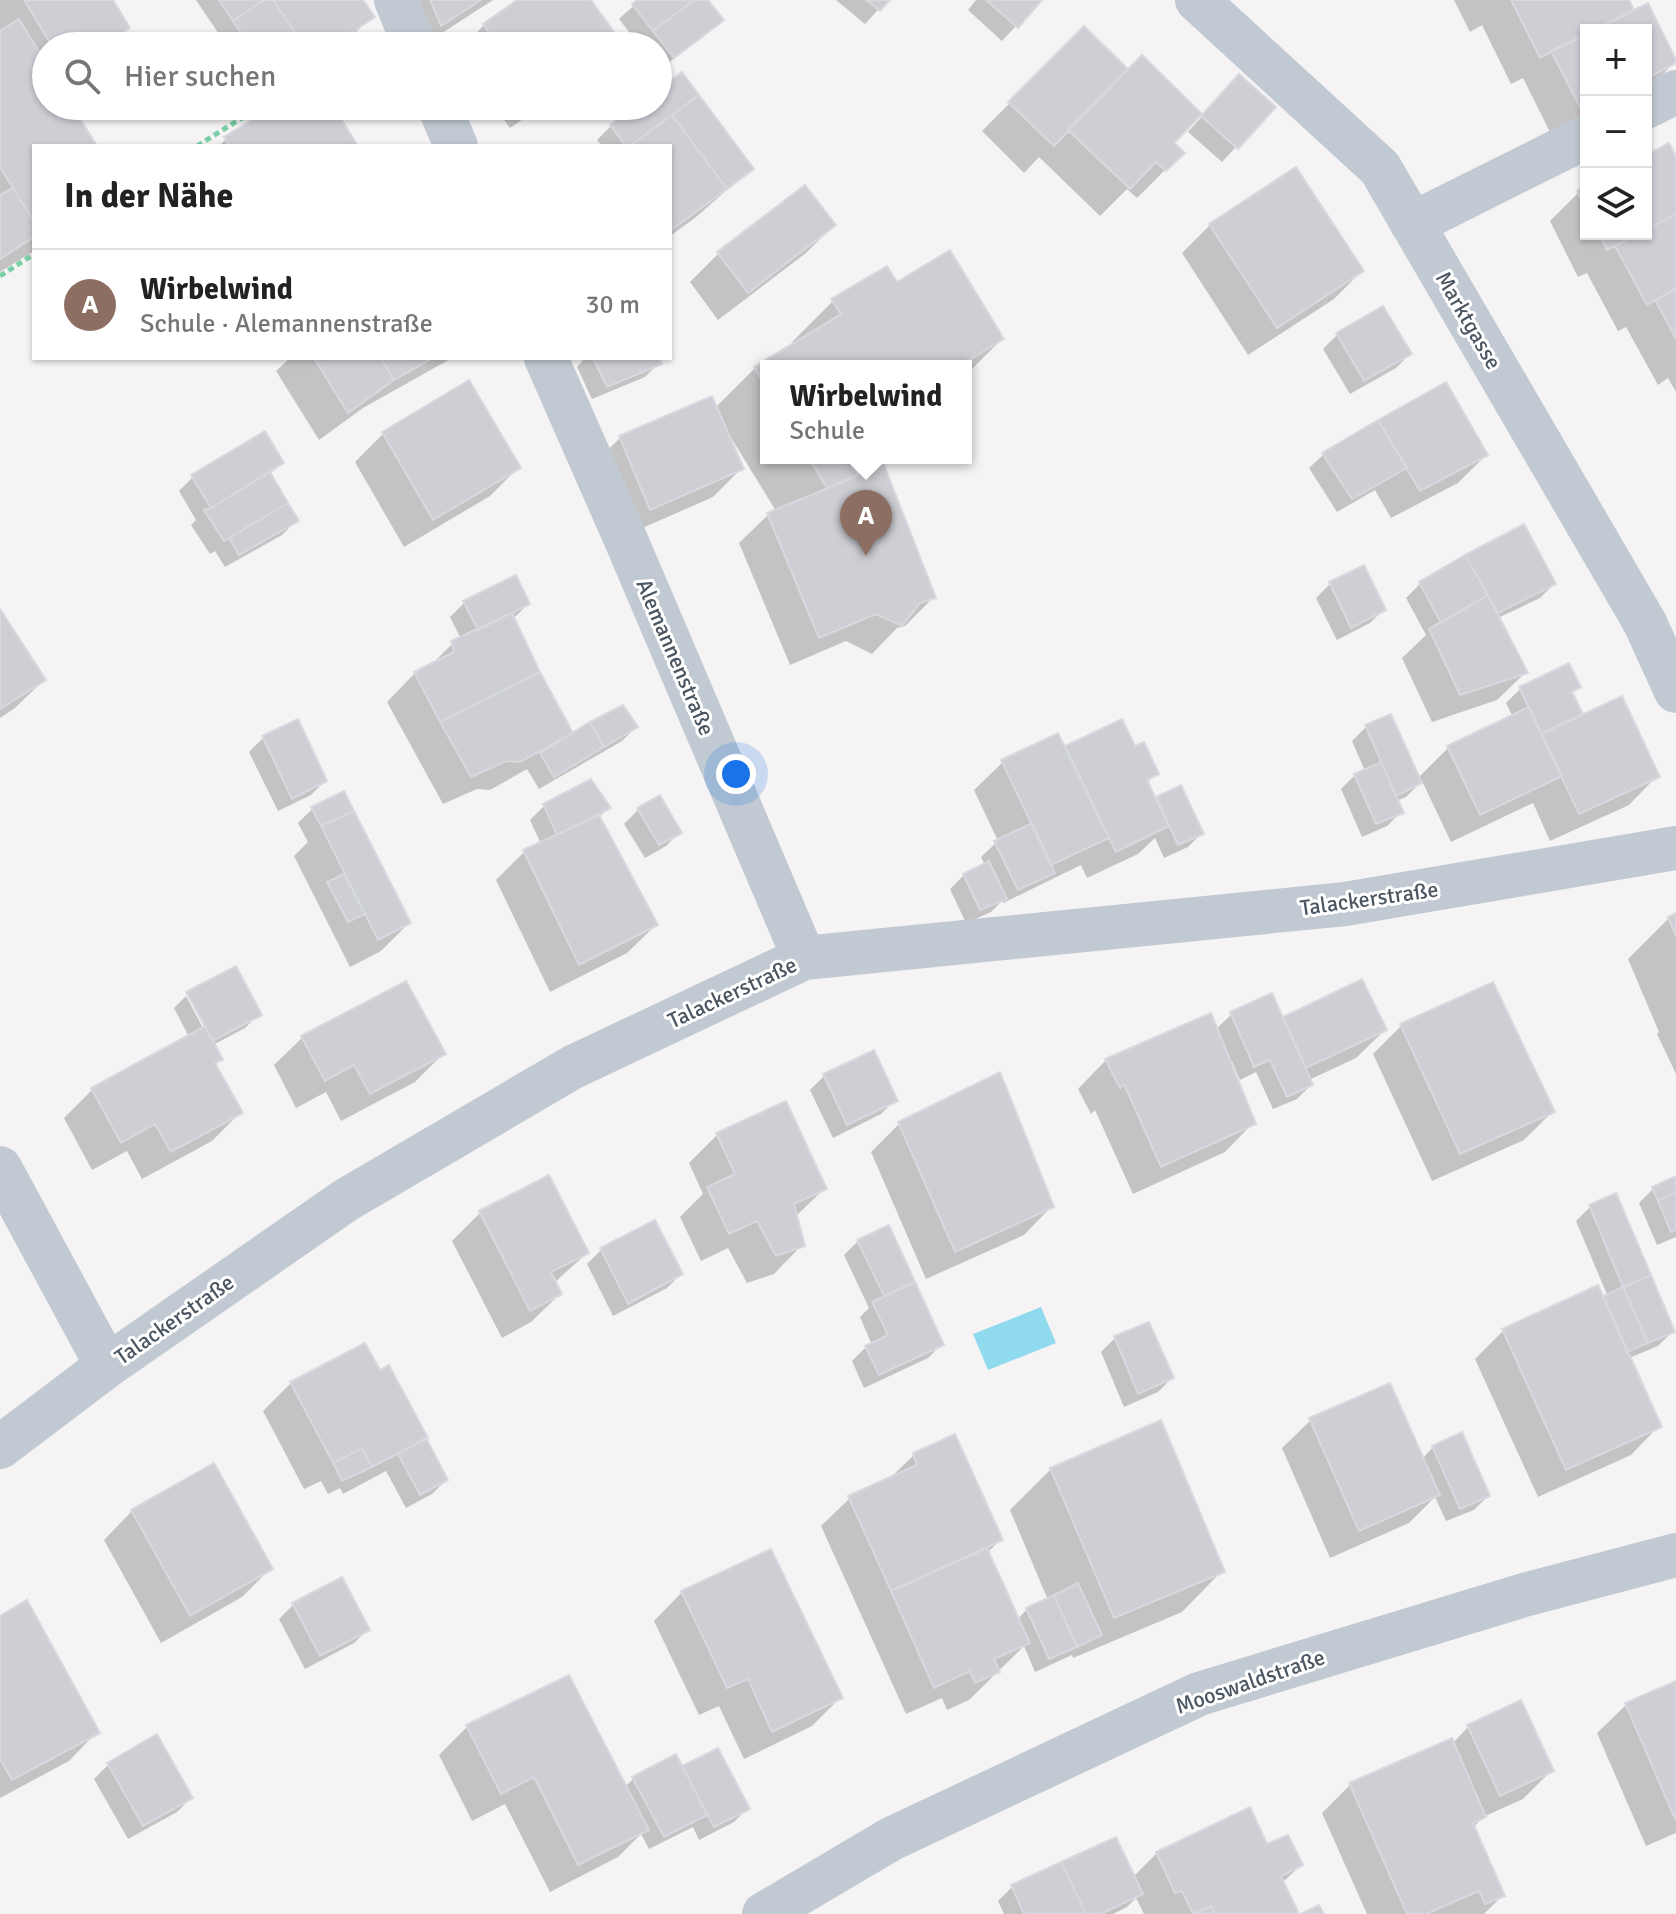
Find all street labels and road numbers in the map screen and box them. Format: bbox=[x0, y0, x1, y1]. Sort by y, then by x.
street label: Marktgasse bbox=[1430, 266, 1507, 374]
street label: Alemannenstraße bbox=[630, 575, 721, 740]
street label: Talackerstraße bbox=[1298, 875, 1440, 922]
street label: Talackerstraße bbox=[663, 951, 801, 1034]
street label: Talackerstraße bbox=[110, 1268, 239, 1370]
street label: Mooswaldstraße bbox=[1172, 1643, 1328, 1720]

